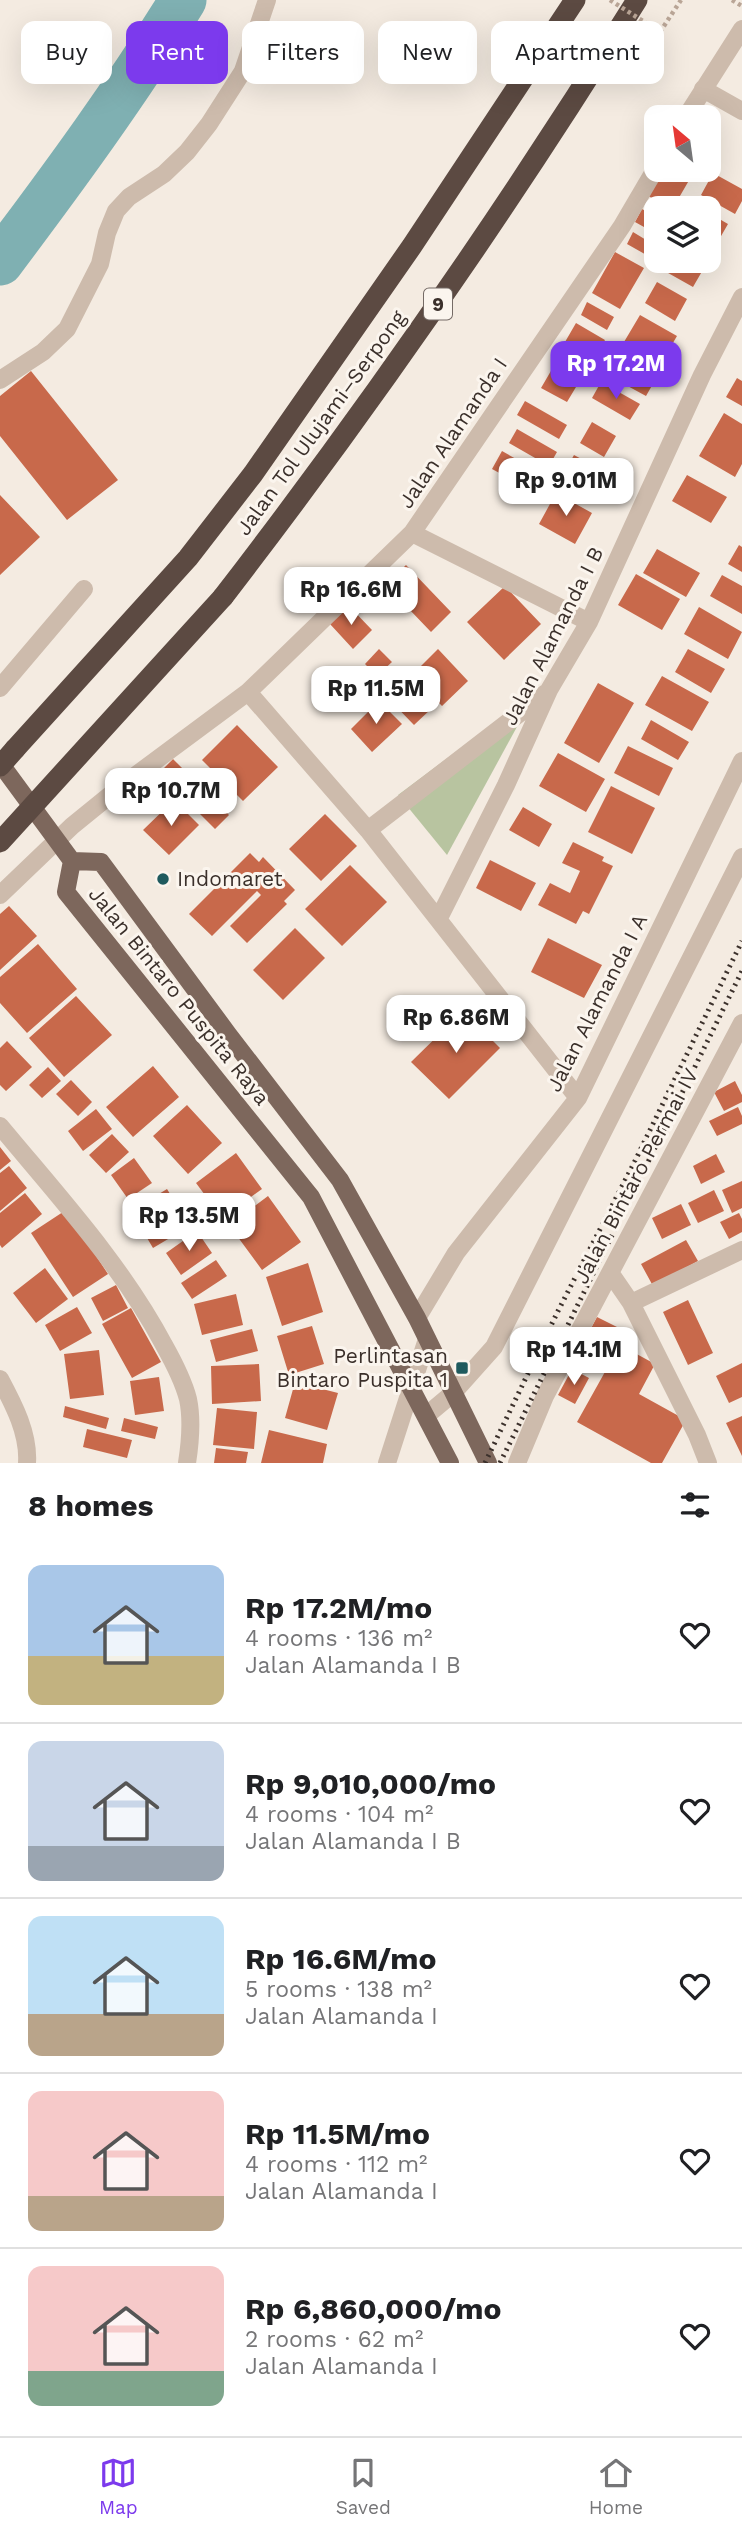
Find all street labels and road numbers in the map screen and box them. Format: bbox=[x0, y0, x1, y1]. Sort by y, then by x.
road number: 9 bbox=[424, 288, 452, 320]
street label: Jalan Tol Ulujami–Serpong bbox=[231, 305, 411, 540]
street label: Jalan Alamanda I bbox=[393, 353, 512, 513]
street label: Jalan Alamanda I B bbox=[497, 542, 608, 729]
street label: Jalan Bintaro Puspita Raya bbox=[84, 882, 275, 1110]
street label: Jalan Alamanda I A bbox=[541, 910, 652, 1096]
street label: Jalan Bintaro Permai IV bbox=[568, 1063, 703, 1288]

